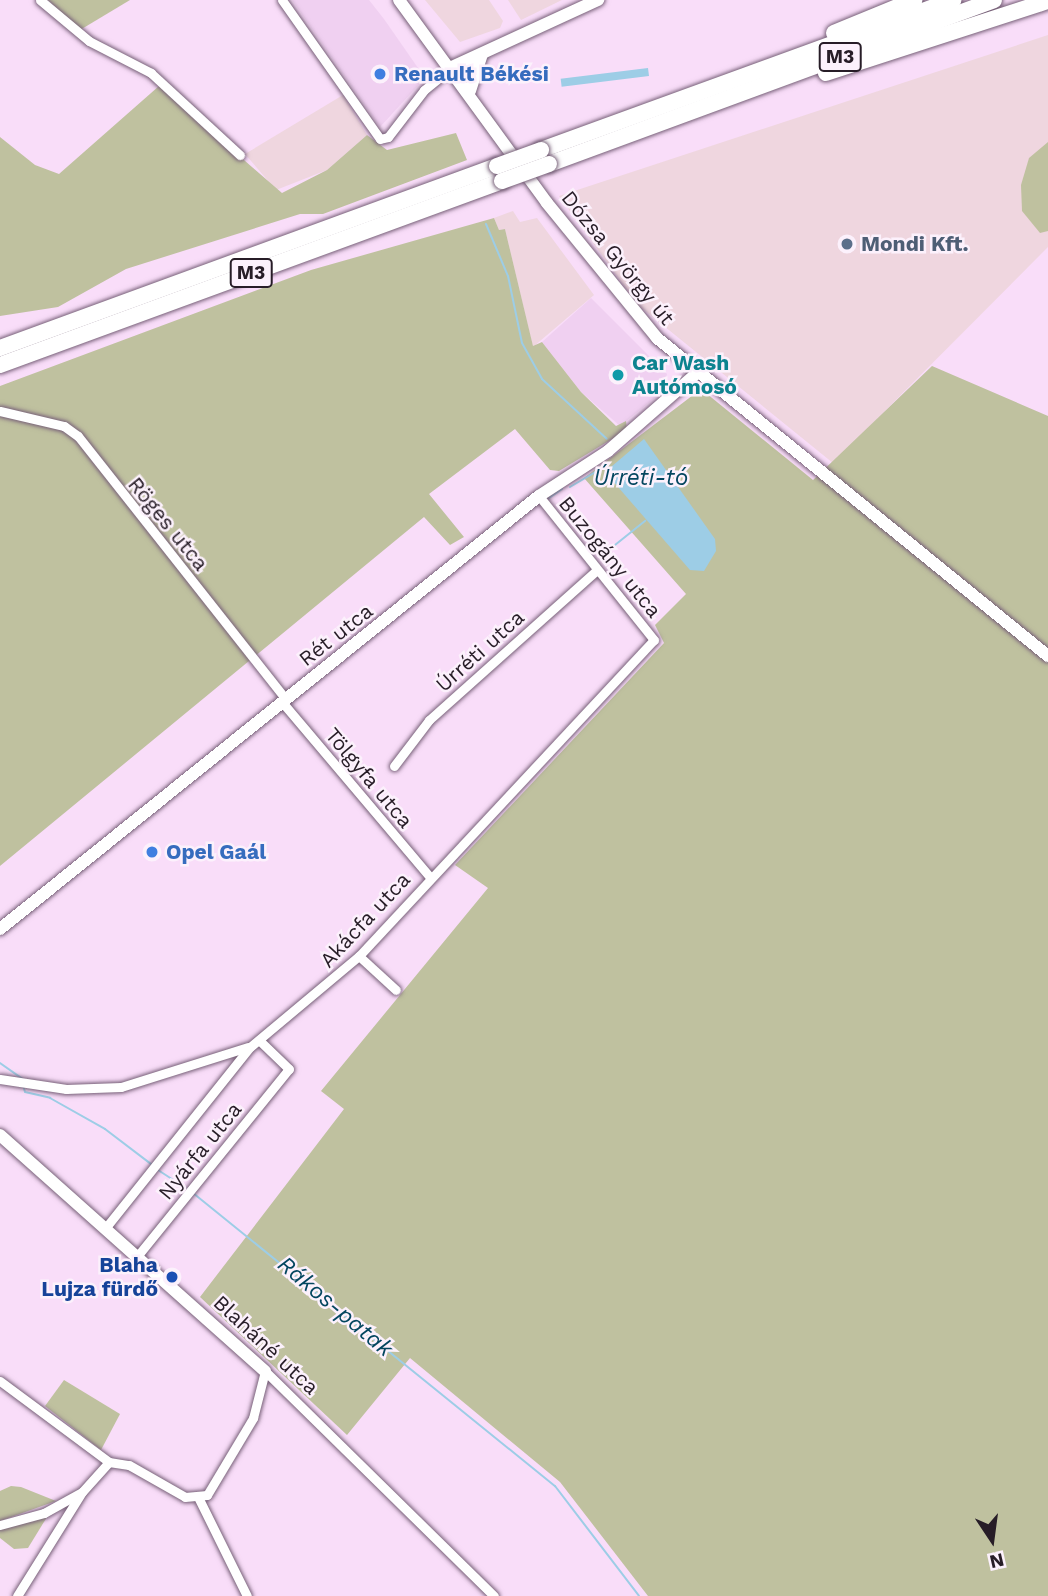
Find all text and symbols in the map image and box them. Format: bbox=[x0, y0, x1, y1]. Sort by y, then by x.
road number: M3 bbox=[817, 41, 863, 72]
place label: Renault Békési bbox=[394, 61, 549, 87]
marker: Renault Békési bbox=[372, 66, 388, 82]
street label: Dózsa György út bbox=[556, 185, 680, 331]
place label: Mondi Kft. bbox=[861, 231, 969, 257]
marker: Mondi Kft. bbox=[839, 236, 855, 252]
road number: M3 bbox=[228, 258, 274, 288]
place label: Car Wash Autómosó bbox=[632, 350, 737, 400]
marker: Car Wash Autómosó bbox=[610, 367, 626, 383]
water label: Úrréti-tó bbox=[593, 464, 689, 492]
street label: Röges utca bbox=[123, 472, 213, 576]
street label: Buzogány utca bbox=[553, 491, 667, 623]
street label: Rét utca bbox=[294, 598, 378, 672]
street label: Úrréti utca bbox=[431, 605, 529, 697]
street label: Tölgyfa utca bbox=[320, 723, 418, 833]
place label: Opel Gaál bbox=[166, 839, 266, 865]
marker: Opel Gaál bbox=[144, 844, 160, 860]
street label: Akácfa utca bbox=[314, 867, 416, 973]
street label: Nyárfa utca bbox=[153, 1097, 247, 1205]
water label: Rákos-patak bbox=[272, 1251, 398, 1363]
place label: Blaha Lujza fürdő bbox=[41, 1252, 158, 1302]
marker: Blaha Lujza fürdő bbox=[164, 1269, 180, 1285]
street label: Blaháné utca bbox=[208, 1290, 324, 1400]
north arrow bbox=[957, 1505, 1027, 1575]
text: N bbox=[987, 1548, 1006, 1574]

